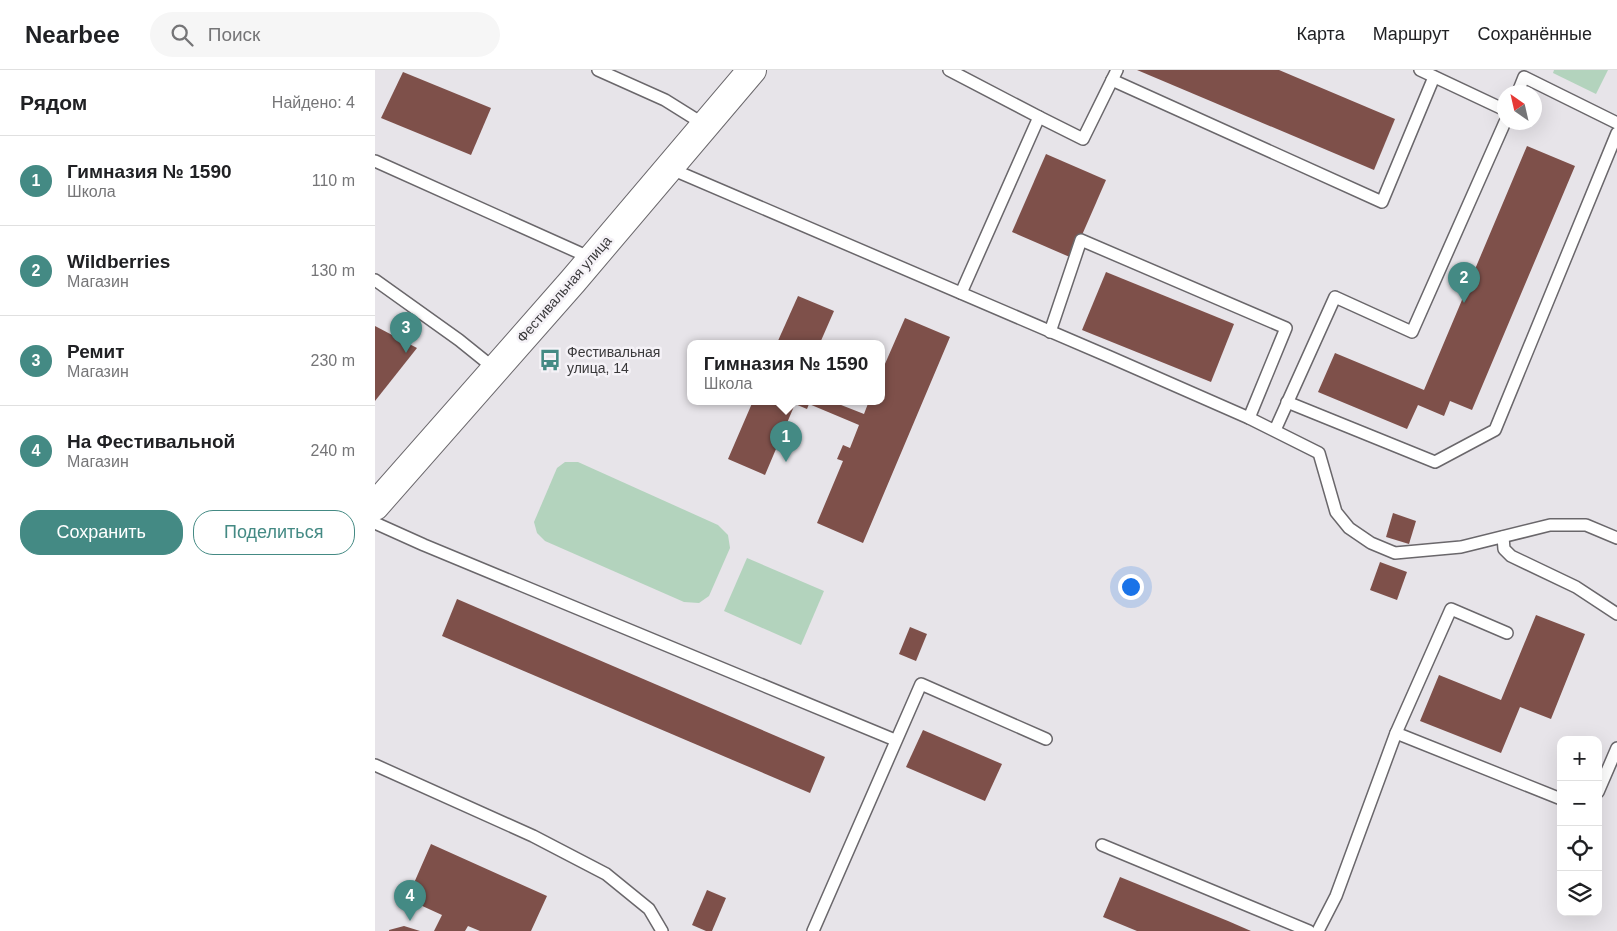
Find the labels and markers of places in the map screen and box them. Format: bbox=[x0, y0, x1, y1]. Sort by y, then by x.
pin: 2 bbox=[1448, 262, 1480, 303]
pin: 3 bbox=[390, 312, 422, 353]
place label: Фестивальная улица, 14 bbox=[567, 344, 660, 376]
bus stop icon: Фестивальная улица, 14 bbox=[537, 347, 563, 373]
pin: 1 bbox=[770, 421, 802, 462]
pin: 4 bbox=[394, 880, 426, 921]

